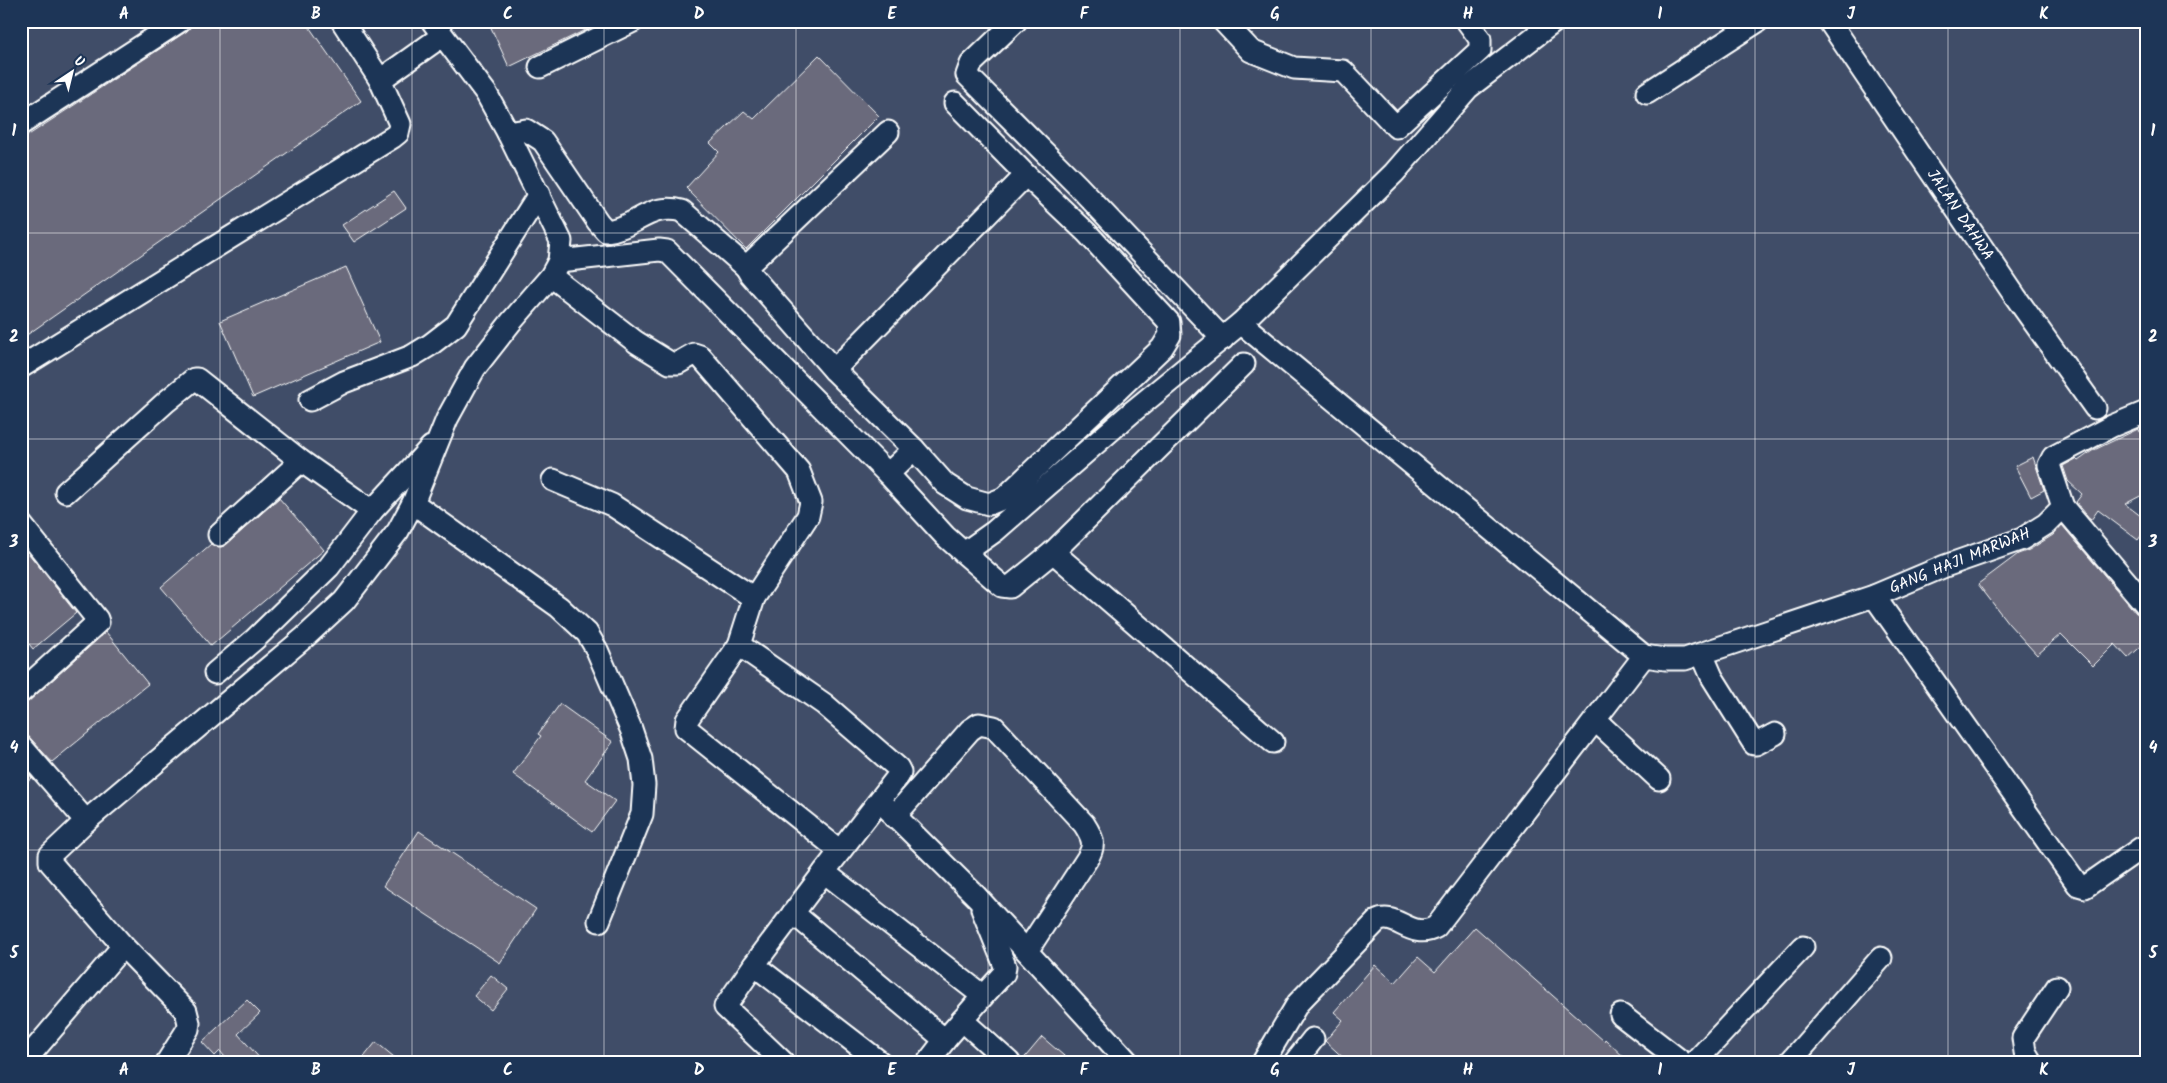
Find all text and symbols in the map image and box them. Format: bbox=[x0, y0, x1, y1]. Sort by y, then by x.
text: A bbox=[119, 2, 129, 27]
text: B bbox=[311, 2, 321, 27]
text: C bbox=[503, 2, 513, 27]
text: D bbox=[694, 2, 705, 27]
text: E bbox=[888, 2, 898, 27]
text: F bbox=[1080, 2, 1090, 27]
text: G bbox=[1270, 2, 1280, 27]
text: H bbox=[1463, 2, 1473, 27]
text: I bbox=[1658, 2, 1663, 27]
text: J bbox=[1847, 2, 1856, 27]
text: K bbox=[2039, 2, 2049, 27]
north arrow bbox=[48, 48, 98, 98]
text: U bbox=[69, 51, 89, 74]
text: 1 bbox=[12, 119, 17, 144]
text: 1 bbox=[2151, 119, 2156, 144]
street label: JALAN DAHWA bbox=[1920, 164, 2000, 266]
text: 2 bbox=[9, 325, 19, 350]
text: 2 bbox=[2148, 325, 2158, 350]
street label: GANG HAJI MARWAH bbox=[1886, 521, 2034, 601]
text: 3 bbox=[9, 530, 19, 555]
text: 3 bbox=[2148, 530, 2158, 555]
text: 4 bbox=[10, 736, 19, 761]
text: 4 bbox=[2149, 736, 2158, 761]
text: 5 bbox=[9, 941, 20, 966]
text: 5 bbox=[2148, 941, 2159, 966]
text: A bbox=[119, 1058, 129, 1083]
text: B bbox=[311, 1058, 321, 1083]
text: C bbox=[503, 1058, 513, 1083]
text: D bbox=[694, 1058, 705, 1083]
text: E bbox=[888, 1058, 898, 1083]
text: F bbox=[1080, 1058, 1090, 1083]
text: G bbox=[1270, 1058, 1280, 1083]
text: H bbox=[1463, 1058, 1473, 1083]
text: I bbox=[1658, 1058, 1663, 1083]
text: J bbox=[1847, 1058, 1856, 1083]
text: K bbox=[2039, 1058, 2049, 1083]

